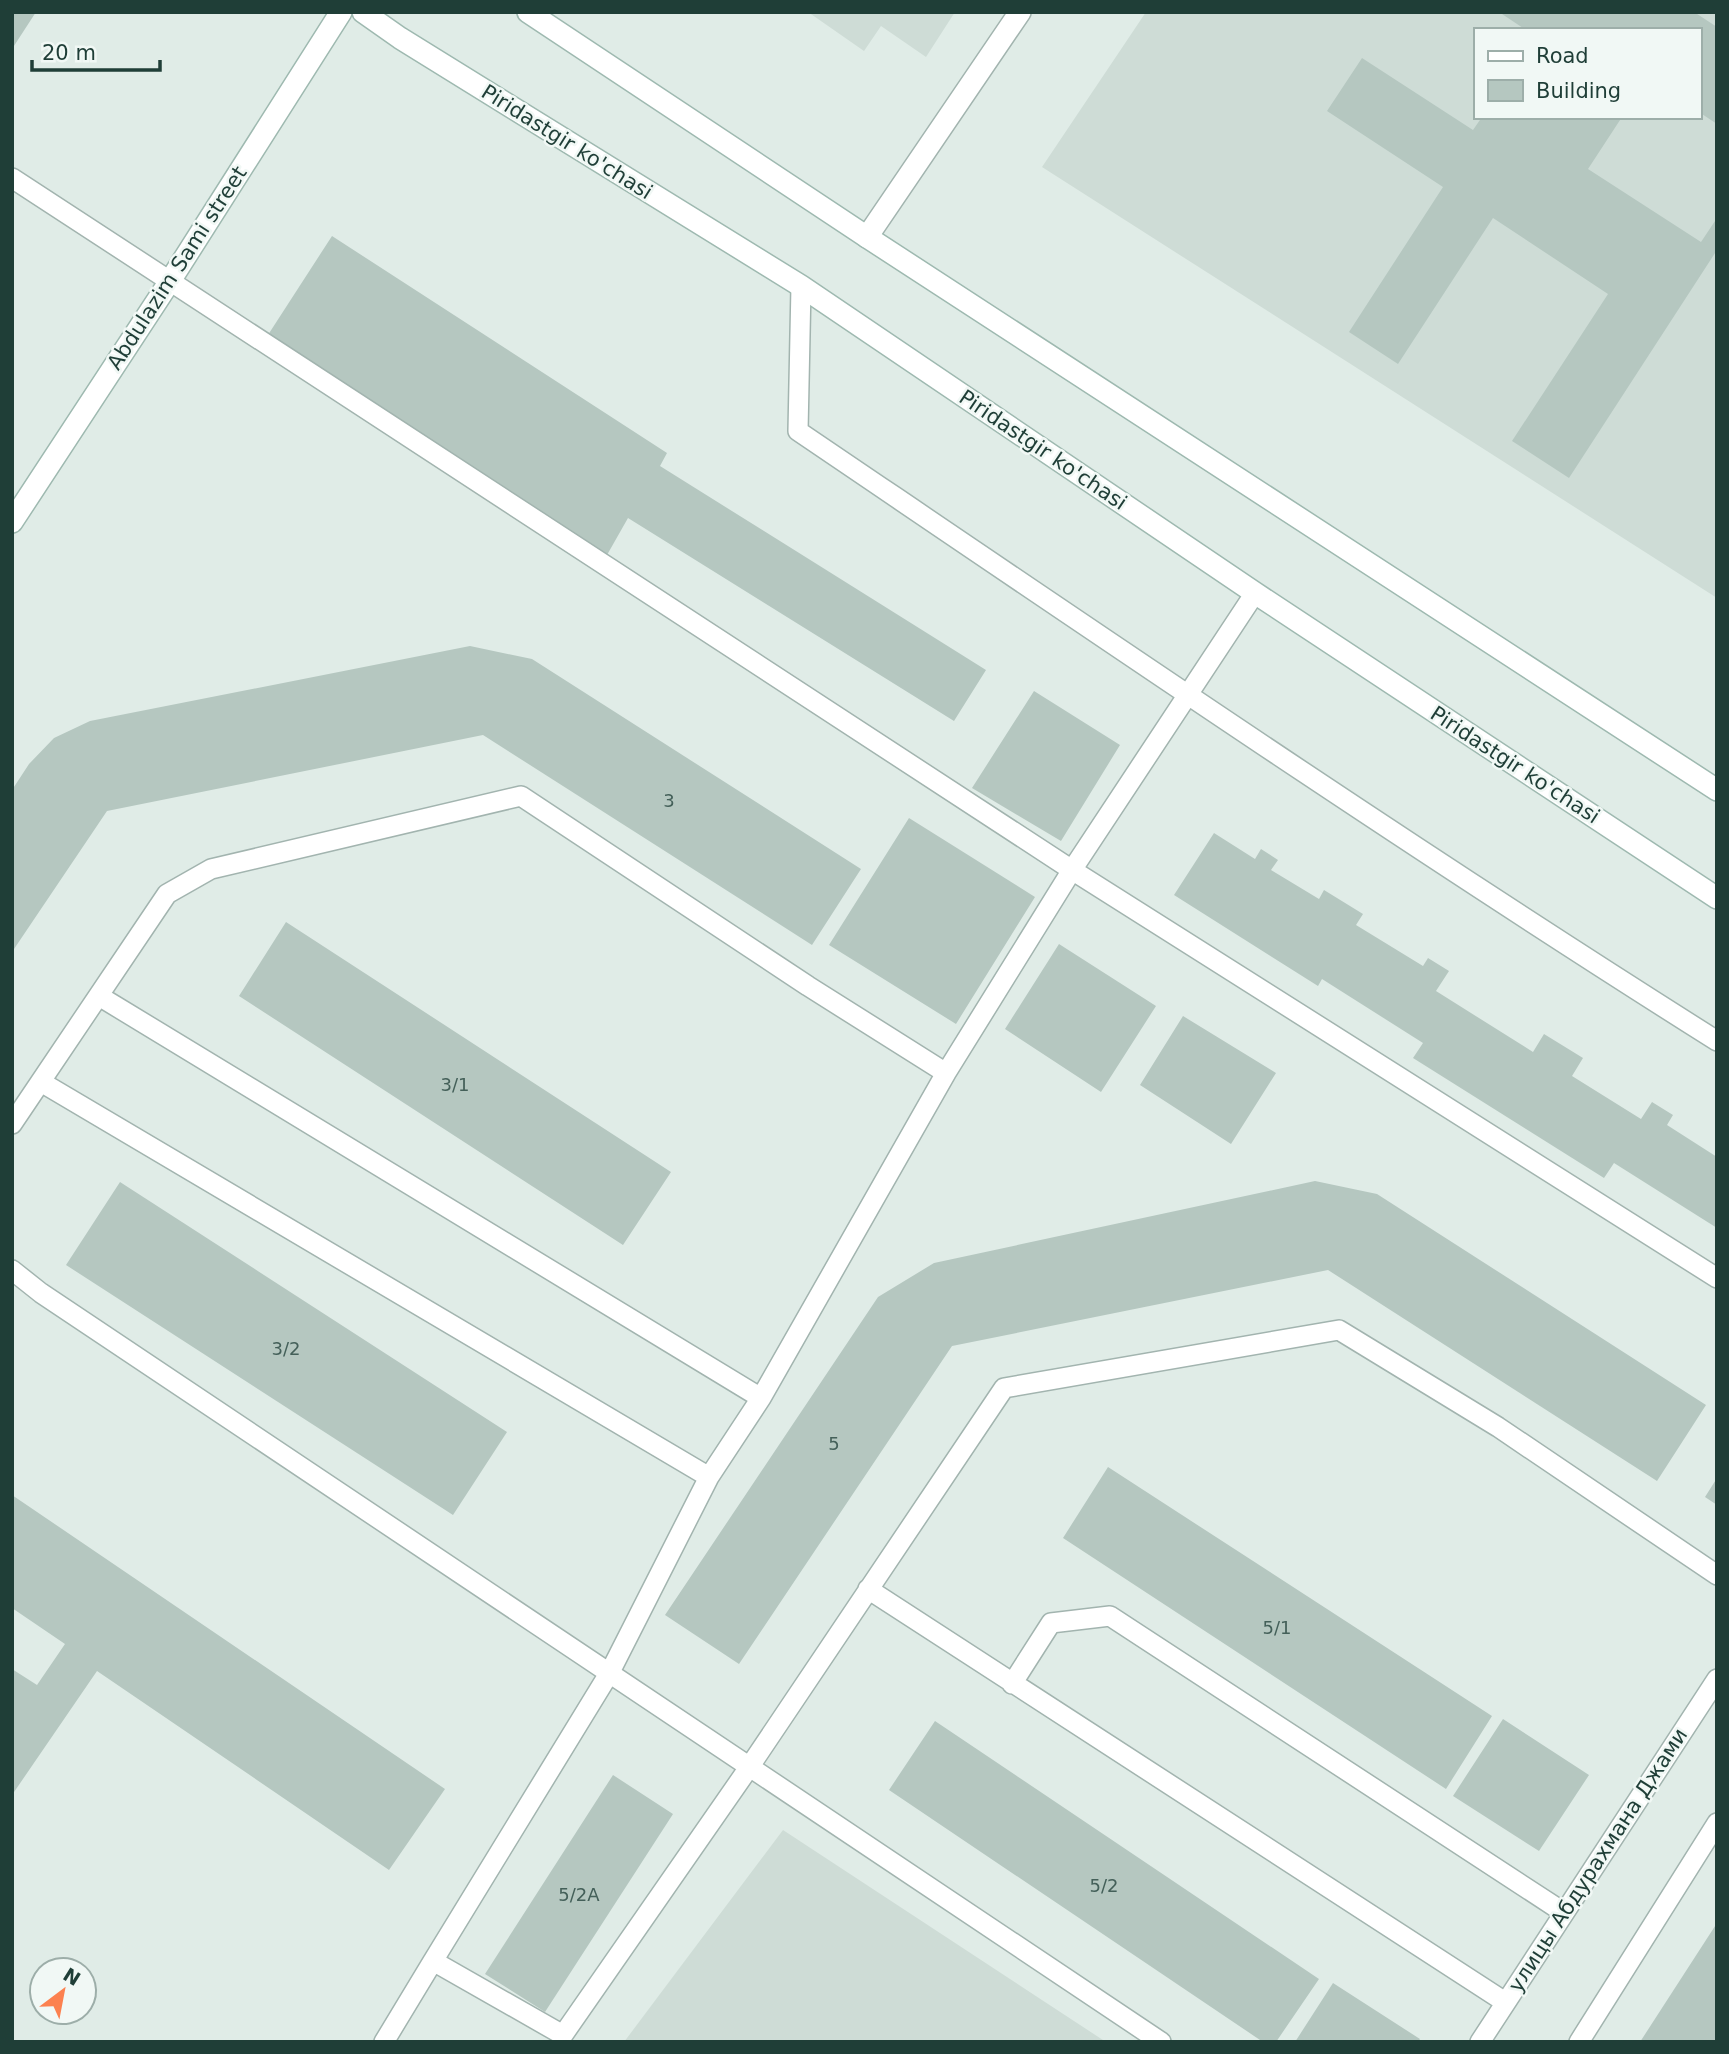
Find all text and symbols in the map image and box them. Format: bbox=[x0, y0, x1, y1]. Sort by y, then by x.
scale bar bbox=[32, 28, 159, 72]
legend bbox=[1474, 28, 1701, 119]
text: 20 m bbox=[42, 41, 96, 65]
text: Road bbox=[1536, 44, 1589, 68]
text: Building bbox=[1536, 79, 1621, 103]
street label: Piridastgir ko'chasi bbox=[477, 80, 657, 204]
street label: Abdulazim Sami street bbox=[102, 162, 252, 374]
street label: Piridastgir ko'chasi bbox=[955, 385, 1131, 515]
street label: Piridastgir ko'chasi bbox=[1426, 701, 1604, 829]
house number: 3 bbox=[663, 790, 675, 811]
house number: 3/1 bbox=[441, 1074, 469, 1095]
house number: 3/2 bbox=[272, 1338, 300, 1359]
house number: 5 bbox=[828, 1433, 840, 1454]
house number: 5/1 bbox=[1263, 1617, 1291, 1638]
street label: улицы Абдурахмана Джами bbox=[1504, 1724, 1692, 1996]
house number: 5/2 bbox=[1090, 1875, 1118, 1896]
house number: 5/2A bbox=[558, 1884, 600, 1905]
north arrow bbox=[28, 1956, 98, 2026]
text: N bbox=[59, 1963, 85, 1990]

